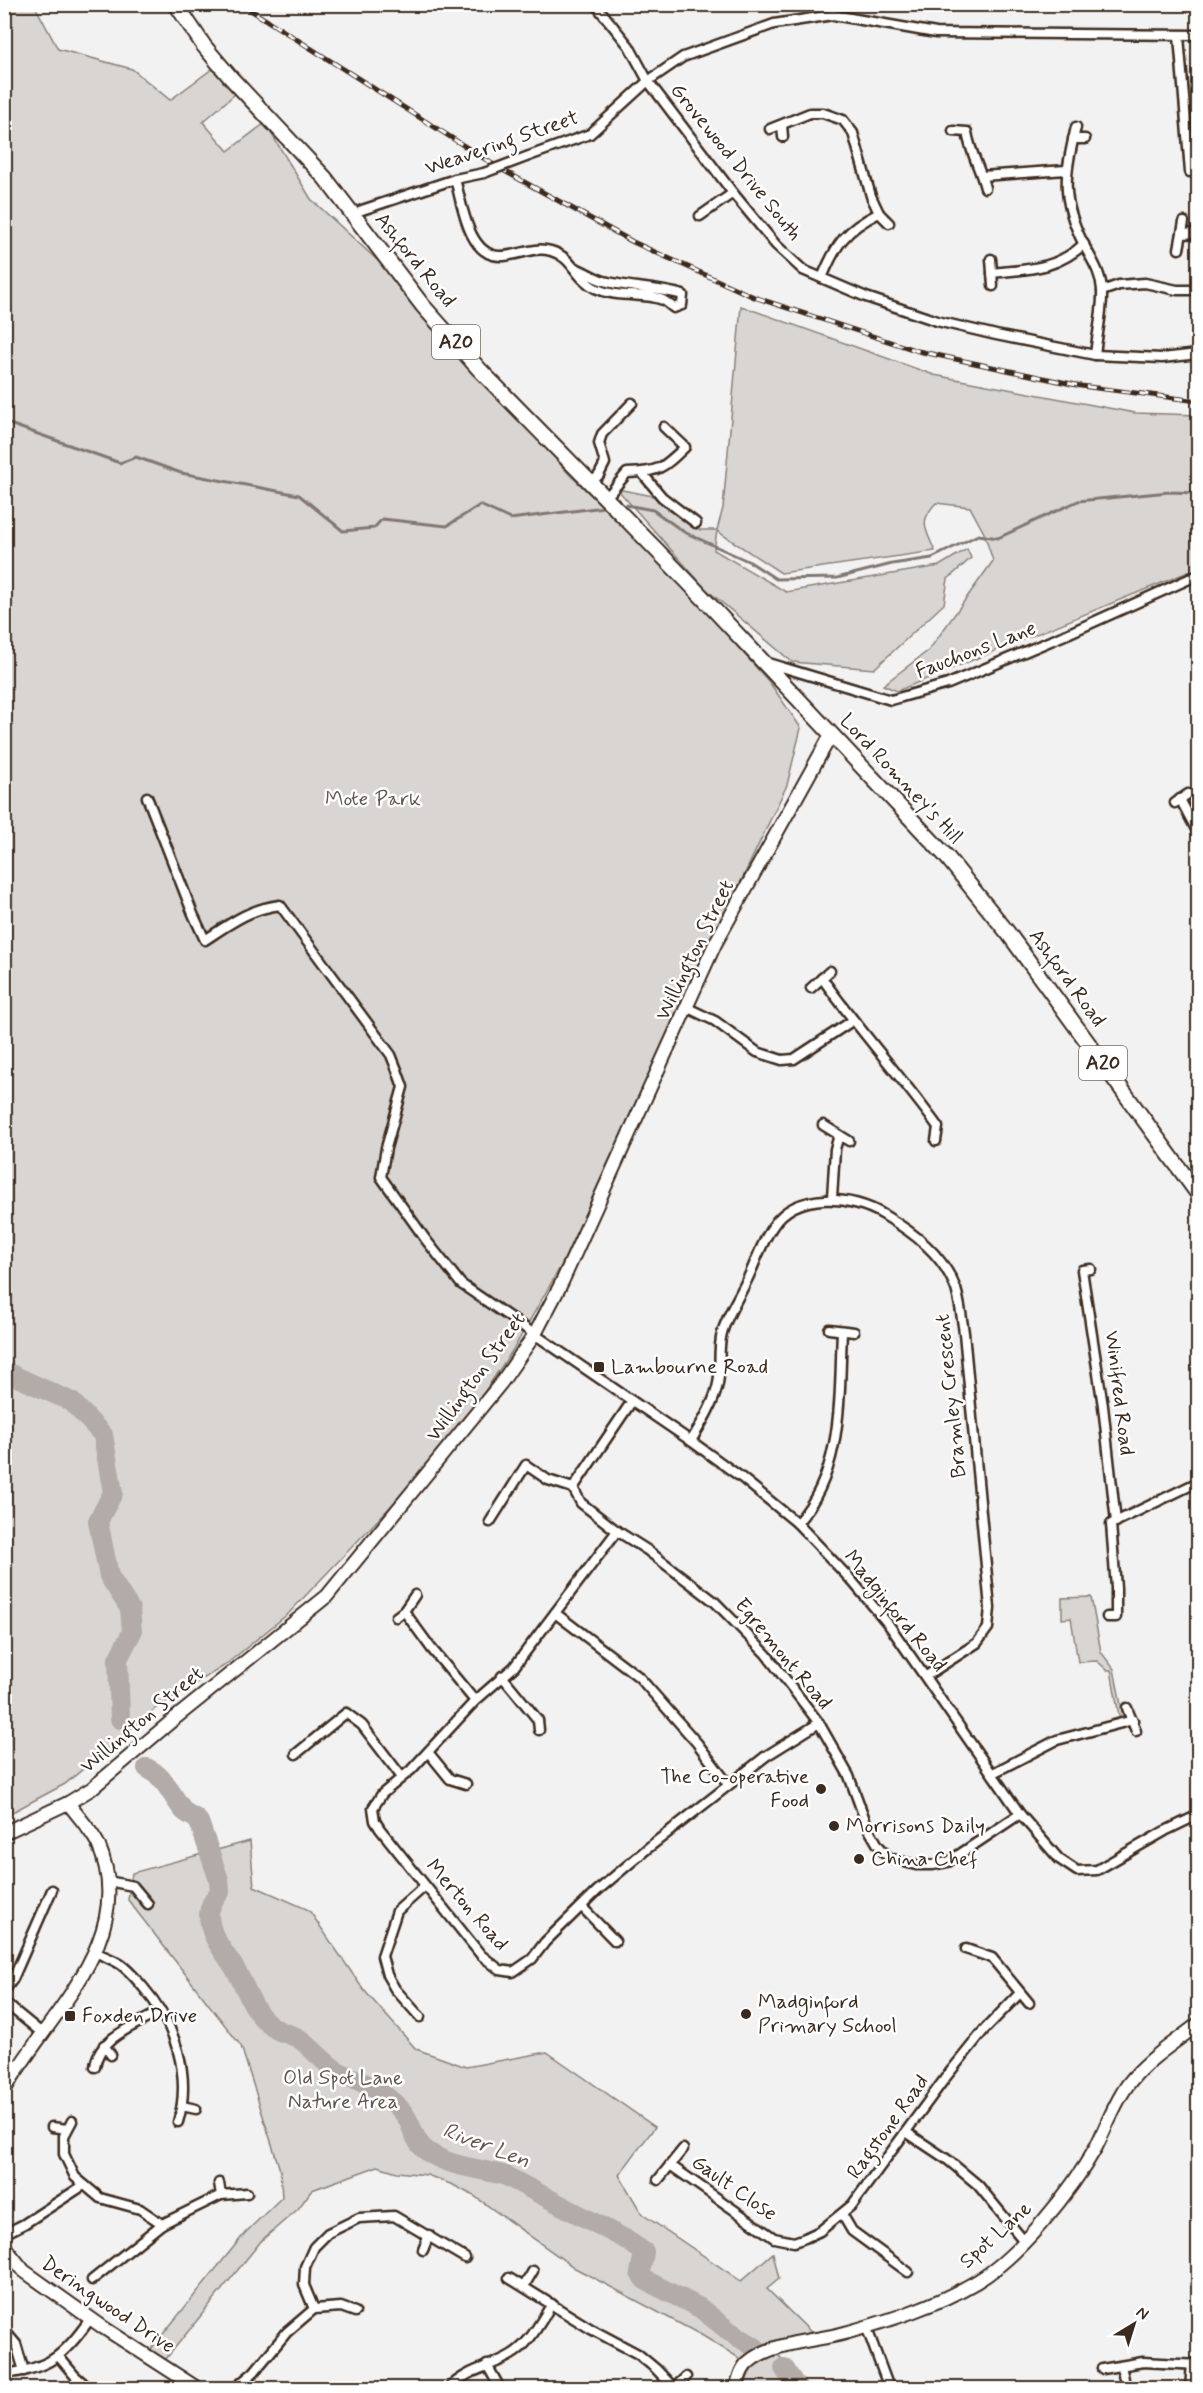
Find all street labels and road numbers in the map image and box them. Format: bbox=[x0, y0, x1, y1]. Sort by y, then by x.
street label: Grovewood Drive South bbox=[664, 77, 808, 247]
street label: Weavering Street bbox=[421, 104, 583, 184]
street label: Ashford Road bbox=[366, 207, 462, 315]
road number: A20 bbox=[432, 325, 480, 359]
street label: Fauchons Lane bbox=[912, 614, 1040, 686]
street label: Lord Romney's Hill bbox=[833, 708, 969, 850]
street label: Willington Street bbox=[649, 875, 743, 1026]
street label: Ashford Road bbox=[1020, 923, 1112, 1034]
road number: A20 bbox=[1079, 1046, 1127, 1080]
street label: Willington Street bbox=[420, 1307, 534, 1448]
street label: Bramley Crescent bbox=[928, 1312, 974, 1479]
street label: Winifred Road bbox=[1097, 1329, 1141, 1457]
street label: Madginford Road bbox=[835, 1544, 953, 1679]
street label: Egremont Road bbox=[728, 1592, 838, 1716]
street label: Willington Street bbox=[74, 1660, 211, 1781]
street label: Merton Road bbox=[419, 1853, 515, 1957]
street label: Ragstone Road bbox=[840, 2069, 937, 2186]
street label: Gault Close bbox=[686, 2148, 782, 2228]
street label: Spot Lane bbox=[954, 2195, 1038, 2275]
street label: Deringwood Drive bbox=[36, 2250, 180, 2360]

